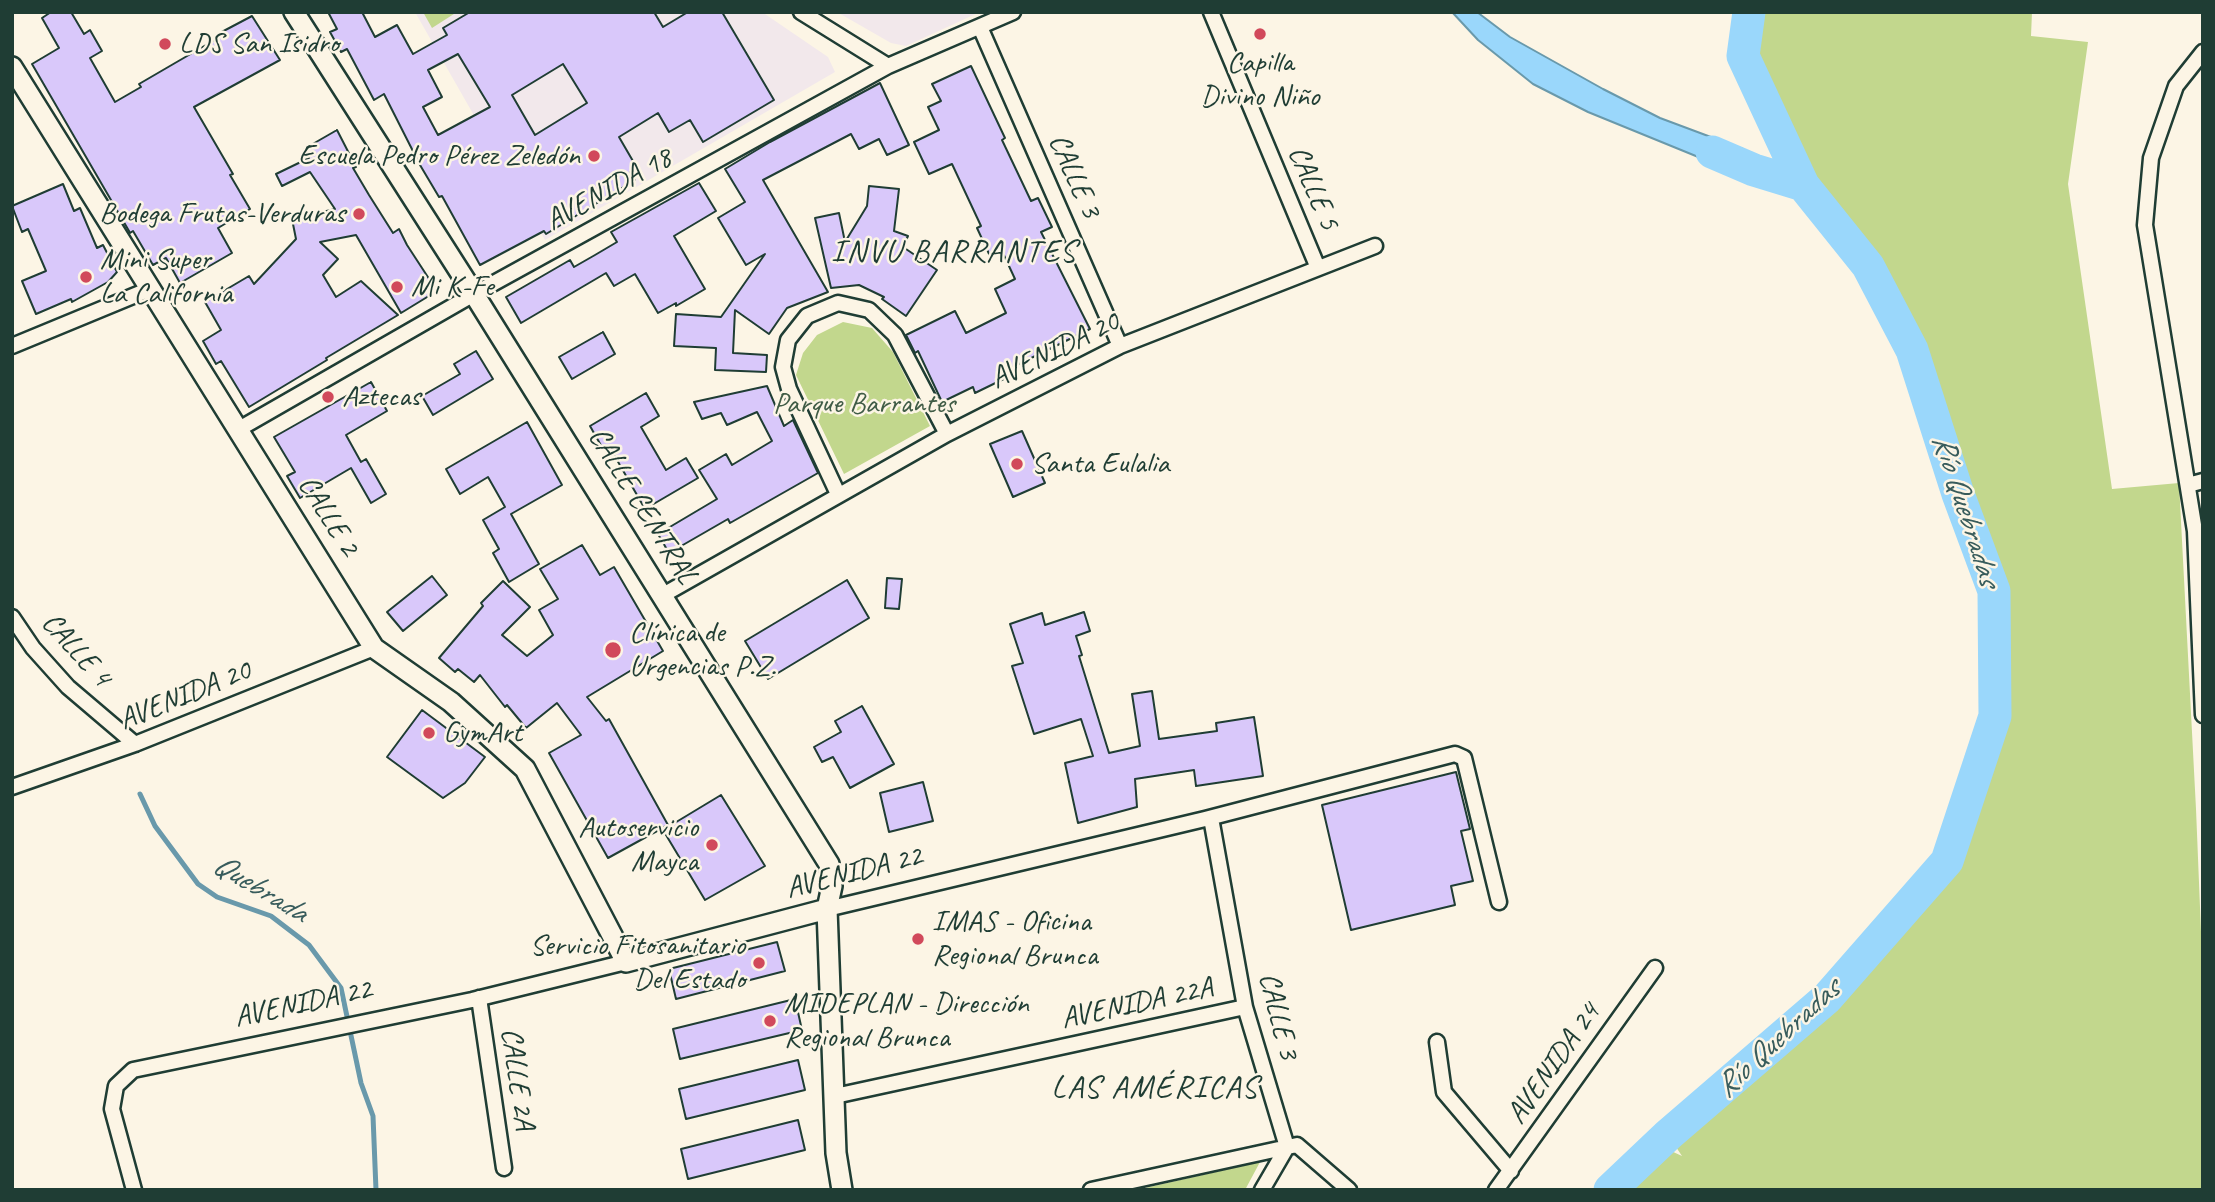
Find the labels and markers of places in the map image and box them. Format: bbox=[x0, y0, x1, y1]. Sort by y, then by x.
place label: LDS San Isidro bbox=[179, 26, 339, 62]
marker: Capilla Divino Niño bbox=[1252, 26, 1268, 42]
marker: LDS San Isidro bbox=[157, 36, 173, 52]
place label: Capilla Divino Niño bbox=[1201, 45, 1319, 116]
place label: Escuela Pedro Pérez Zeledón bbox=[298, 138, 580, 174]
marker: Escuela Pedro Pérez Zeledón bbox=[586, 148, 602, 164]
place label: Bodega Frutas-Verduras bbox=[99, 196, 345, 232]
marker: Bodega Frutas-Verduras bbox=[351, 206, 367, 222]
place label: Mini Super La California bbox=[100, 242, 232, 312]
marker: Mini Super La California bbox=[78, 269, 94, 285]
place label: Mi K-Fe bbox=[411, 269, 493, 305]
marker: Mi K-Fe bbox=[389, 279, 405, 295]
place label: Aztecas bbox=[342, 379, 420, 415]
marker: Aztecas bbox=[320, 389, 336, 405]
place label: Santa Eulalia bbox=[1031, 446, 1169, 482]
marker: Santa Eulalia bbox=[1009, 456, 1025, 472]
place label: Clínica de Urgencias P.Z. bbox=[629, 615, 776, 686]
marker: Clínica de Urgencias P.Z. bbox=[603, 640, 623, 660]
place label: GymArt bbox=[443, 715, 522, 751]
marker: GymArt bbox=[421, 725, 437, 741]
place label: Autoservicio Mayca bbox=[578, 810, 698, 880]
marker: Autoservicio Mayca bbox=[704, 837, 720, 853]
place label: IMAS - Oficina Regional Brunca bbox=[932, 904, 1098, 974]
place label: Servicio Fitosanitario Del Estado bbox=[530, 928, 745, 998]
marker: IMAS - Oficina Regional Brunca bbox=[910, 931, 926, 947]
marker: Servicio Fitosanitario Del Estado bbox=[751, 955, 767, 971]
place label: MIDEPLAN - Dirección Regional Brunca bbox=[784, 986, 1029, 1056]
marker: MIDEPLAN - Dirección Regional Brunca bbox=[762, 1013, 778, 1029]

